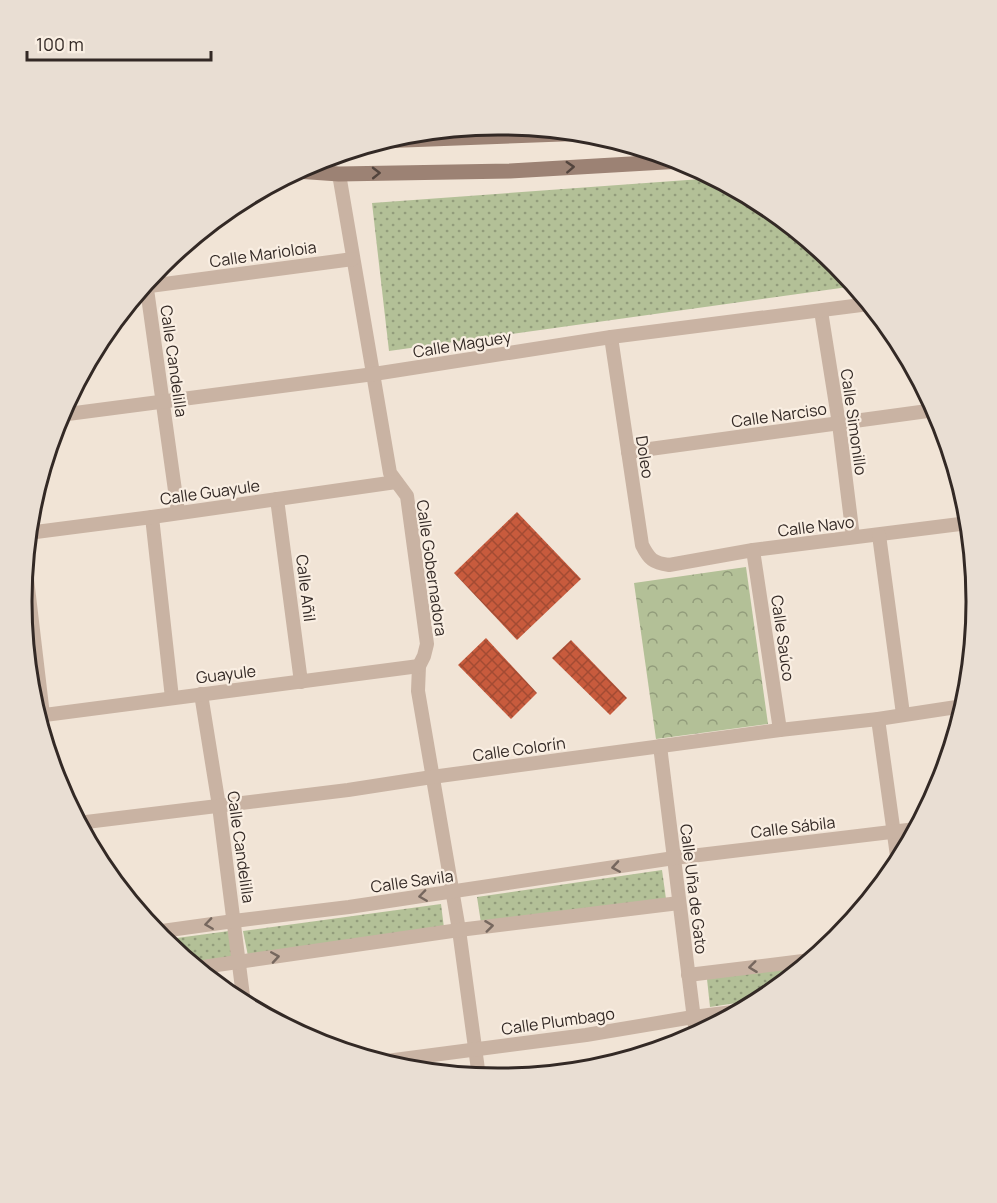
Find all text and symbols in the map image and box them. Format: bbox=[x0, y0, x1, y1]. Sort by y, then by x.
scale bar bbox=[27, 24, 212, 62]
text: 100 m bbox=[36, 32, 84, 56]
one-way arrow bbox=[566, 161, 575, 174]
one-way arrow bbox=[371, 167, 380, 179]
street label: Calle Marioloia bbox=[208, 236, 318, 272]
street label: Calle Candelilla bbox=[155, 304, 193, 418]
street label: Calle Maguey bbox=[411, 325, 513, 363]
street label: Calle Simonillo bbox=[836, 367, 872, 477]
street label: Calle Narciso bbox=[730, 397, 828, 433]
street label: Doleo bbox=[631, 434, 659, 480]
street label: Calle Guayule bbox=[159, 474, 261, 510]
street label: Calle Gobernadora bbox=[412, 498, 452, 638]
street label: Calle Navo bbox=[776, 510, 856, 542]
street label: Calle Añil bbox=[291, 553, 321, 623]
street label: Calle Saúco bbox=[766, 594, 800, 682]
street label: Guayule bbox=[195, 659, 257, 689]
street label: Calle Colorín bbox=[471, 732, 567, 766]
street label: Calle Candelilla bbox=[222, 790, 260, 904]
street label: Calle Sábila bbox=[749, 811, 837, 843]
street label: Calle Uña de Gato bbox=[675, 823, 713, 955]
one-way arrow bbox=[611, 860, 620, 872]
street label: Calle Savila bbox=[369, 864, 455, 898]
one-way arrow bbox=[418, 890, 428, 902]
one-way arrow bbox=[204, 918, 214, 930]
one-way arrow bbox=[484, 920, 494, 933]
one-way arrow bbox=[271, 951, 280, 963]
one-way arrow bbox=[748, 961, 757, 973]
street label: Calle Plumbago bbox=[500, 1002, 616, 1040]

